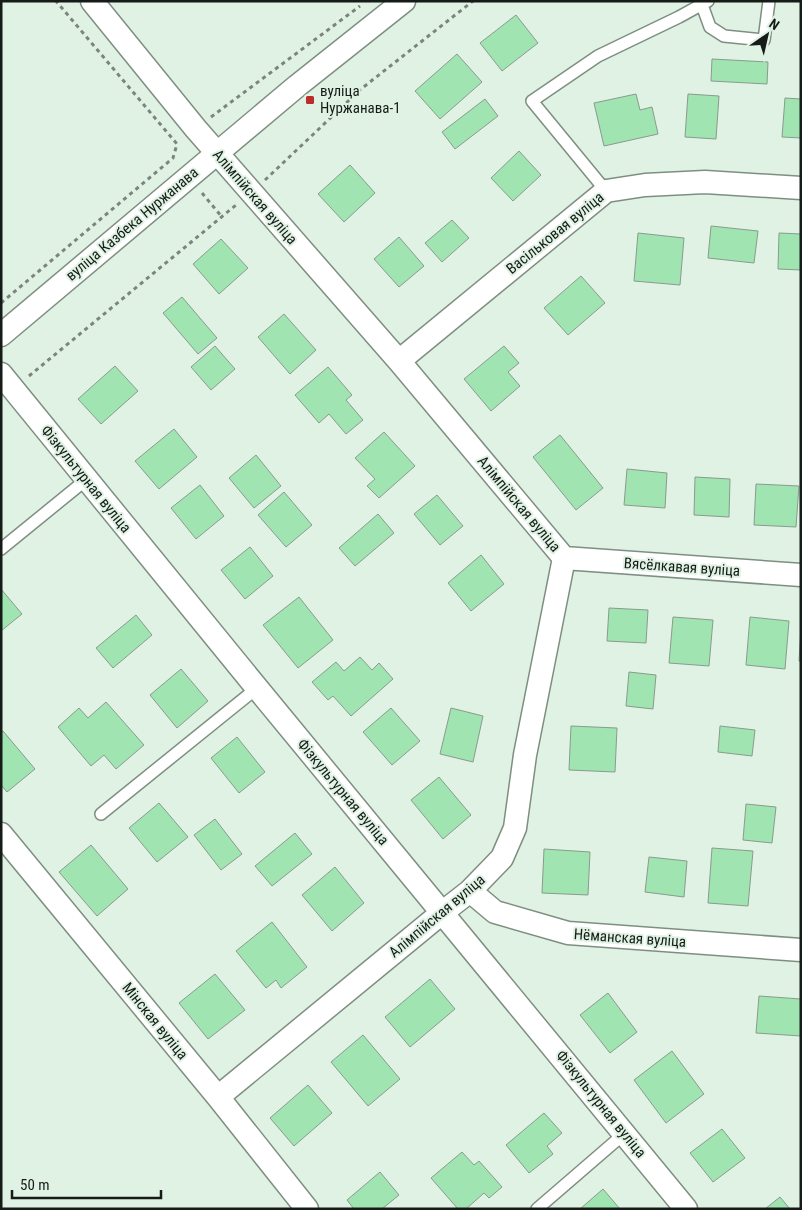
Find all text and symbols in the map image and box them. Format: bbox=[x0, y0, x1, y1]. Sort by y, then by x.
north arrow bbox=[742, 10, 792, 60]
text: N bbox=[766, 15, 782, 33]
place label: вуліца Нуржанава-1 bbox=[320, 82, 401, 117]
marker: вуліца Нуржанава-1 bbox=[304, 94, 316, 106]
street label: Алімпійская вуліца bbox=[209, 146, 301, 248]
street label: вуліца Казбека Нуржанава bbox=[62, 163, 202, 285]
street label: Васільковая вуліца bbox=[503, 188, 607, 278]
street label: Фізкультурная вуліца bbox=[37, 422, 135, 536]
street label: Алімпійская вуліца bbox=[474, 452, 564, 556]
street label: Вясёлкавая вуліца bbox=[623, 554, 741, 580]
street label: Фізкультурная вуліца bbox=[293, 735, 393, 849]
street label: Алімпійская вуліца bbox=[385, 871, 489, 961]
street label: Нёманская вуліца bbox=[573, 925, 687, 951]
street label: Мінская вуліца bbox=[118, 979, 192, 1063]
street label: Фізкультурная вуліца bbox=[552, 1047, 650, 1161]
scale bar bbox=[12, 1168, 161, 1200]
text: 50 m bbox=[20, 1176, 50, 1194]

